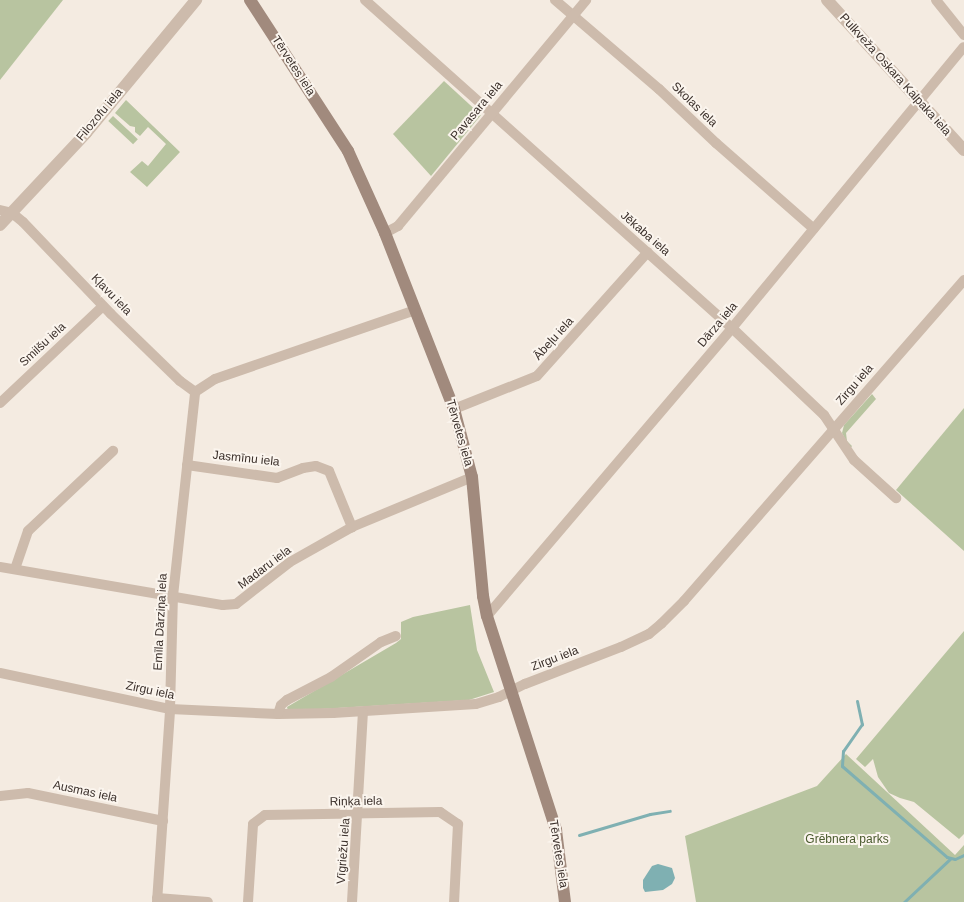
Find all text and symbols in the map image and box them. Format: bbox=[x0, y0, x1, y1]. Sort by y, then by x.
street label: Pulkveža Oskara Kalpaka iela bbox=[836, 11, 954, 139]
street label: Tērvetes iela bbox=[268, 33, 318, 99]
street label: Pavasara iela bbox=[448, 79, 506, 143]
street label: Skolas iela bbox=[668, 80, 720, 130]
street label: Filozofu iela bbox=[74, 86, 126, 144]
street label: Jēkaba iela bbox=[617, 209, 673, 259]
street label: Kļavu iela bbox=[88, 271, 134, 319]
street label: Dārza iela bbox=[695, 300, 741, 350]
street label: Ābeļu iela bbox=[531, 315, 577, 363]
street label: Smilšu iela bbox=[17, 320, 69, 370]
street label: Zirgu iela bbox=[833, 362, 877, 408]
street label: Tērvetes iela bbox=[443, 398, 475, 468]
street label: Jasmīnu iela bbox=[212, 448, 280, 470]
street label: Madaru iela bbox=[236, 543, 294, 593]
street label: Emīla Dārziņa iela bbox=[151, 573, 171, 671]
street label: Zirgu iela bbox=[529, 643, 581, 675]
street label: Zirgu iela bbox=[124, 679, 176, 703]
street label: Ausmas iela bbox=[52, 778, 118, 806]
street label: Riņķa iela bbox=[330, 794, 382, 810]
street label: Vīgriežu iela bbox=[335, 818, 353, 884]
street label: Tērvetes iela bbox=[546, 819, 570, 889]
park label: Grēbnera parks bbox=[805, 833, 889, 847]

